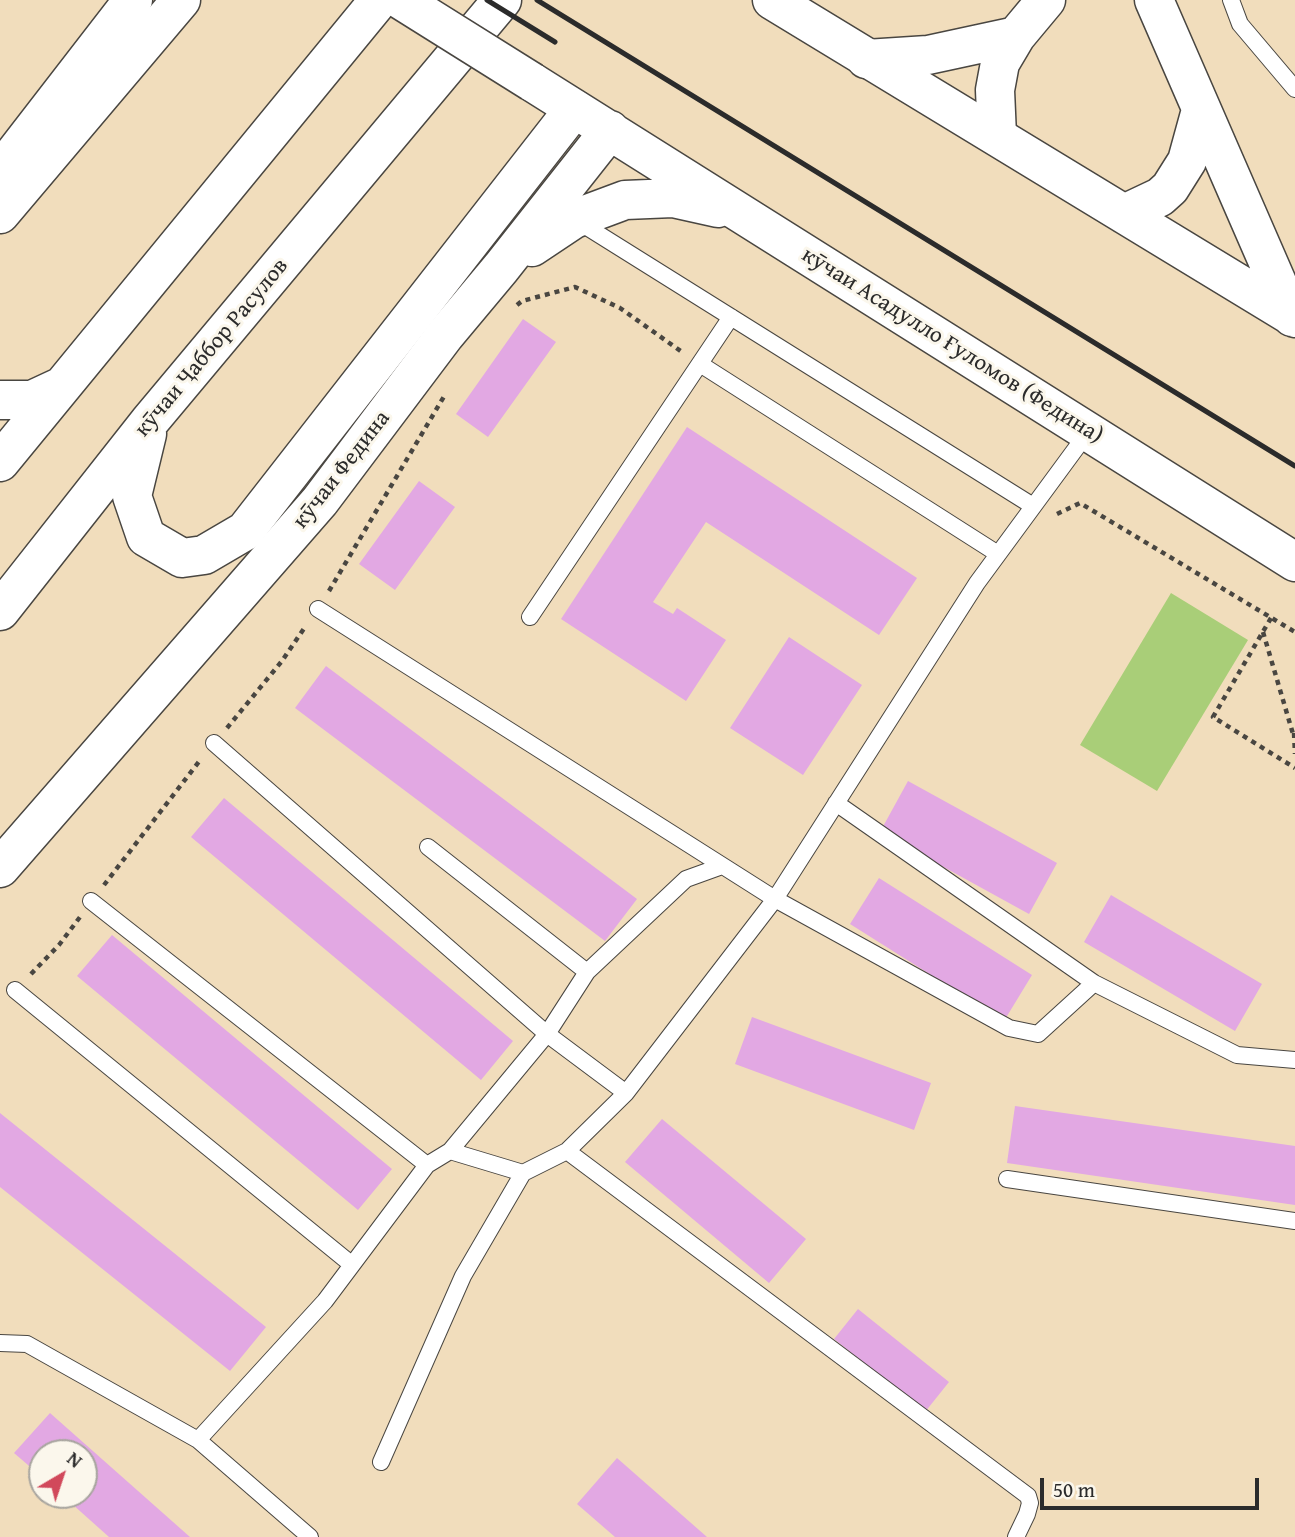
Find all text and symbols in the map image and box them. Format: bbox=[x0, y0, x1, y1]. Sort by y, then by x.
street label: кӯчаи Асадулло Ғуломов (Федина) bbox=[796, 242, 1108, 450]
street label: кӯчаи Ҷаббор Расулов bbox=[129, 253, 295, 443]
street label: кӯчаи Федина bbox=[287, 406, 397, 534]
north arrow bbox=[28, 1439, 98, 1509]
text: N bbox=[61, 1444, 89, 1474]
scale bar bbox=[1043, 1464, 1262, 1508]
text: 50 m bbox=[1053, 1474, 1095, 1505]

